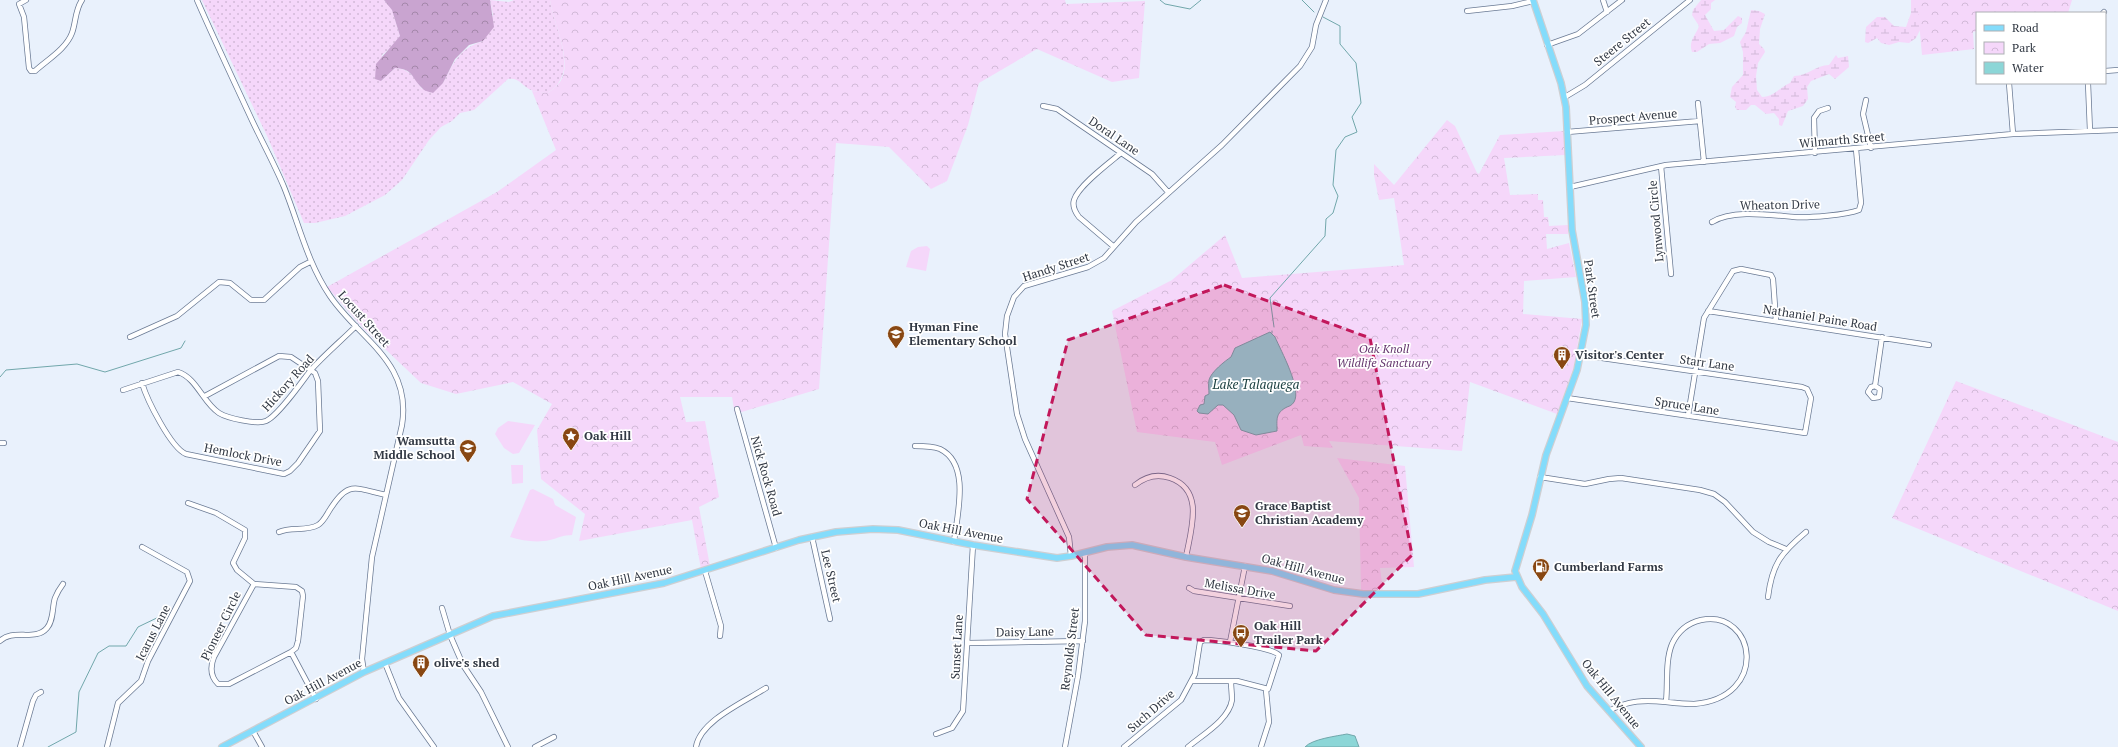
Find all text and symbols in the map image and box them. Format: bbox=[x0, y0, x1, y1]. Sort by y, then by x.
legend bbox=[1976, 12, 2106, 84]
street label: Steere Street bbox=[1590, 14, 1653, 69]
text: Road bbox=[2012, 20, 2039, 35]
text: Park bbox=[2012, 40, 2037, 55]
text: Water bbox=[2012, 60, 2044, 75]
street label: Prospect Avenue bbox=[1588, 105, 1678, 128]
street label: Doral Lane bbox=[1086, 113, 1143, 158]
street label: Wilmarth Street bbox=[1799, 128, 1886, 151]
street label: Lynwood Circle bbox=[1644, 180, 1667, 262]
street label: Wheaton Drive bbox=[1740, 196, 1820, 213]
street label: Handy Street bbox=[1020, 248, 1092, 284]
street label: Park Street bbox=[1581, 259, 1604, 320]
street label: Locust Street bbox=[335, 288, 394, 350]
street label: Nathaniel Paine Road bbox=[1762, 301, 1879, 334]
place label: Hyman Fine Elementary School bbox=[909, 319, 1017, 348]
school or university icon: Hyman Fine Elementary School bbox=[886, 324, 906, 349]
park label: Oak Knoll Wildlife Sanctuary bbox=[1337, 341, 1432, 370]
building icon: Visitor's Center bbox=[1552, 345, 1572, 370]
place label: Visitor's Center bbox=[1575, 347, 1665, 362]
street label: Hickory Road bbox=[258, 351, 317, 414]
street label: Starr Lane bbox=[1679, 351, 1735, 374]
water label: Lake Talaquega bbox=[1211, 375, 1300, 393]
street label: Spruce Lane bbox=[1654, 393, 1720, 418]
place icon: Oak Hill bbox=[561, 426, 581, 451]
place label: Oak Hill bbox=[584, 428, 631, 443]
place label: Wamsutta Middle School bbox=[373, 433, 455, 462]
street label: Nick Rock Road bbox=[748, 434, 785, 518]
school or university icon: Wamsutta Middle School bbox=[458, 438, 478, 463]
street label: Hemlock Drive bbox=[203, 440, 283, 469]
place label: Grace Baptist Christian Academy bbox=[1255, 498, 1364, 527]
school or university icon: Grace Baptist Christian Academy bbox=[1232, 503, 1252, 528]
street label: Oak Hill Avenue bbox=[918, 515, 1005, 546]
street label: Lee Street bbox=[818, 548, 845, 604]
street label: Oak Hill Avenue bbox=[1260, 550, 1346, 587]
fuel station icon: Cumberland Farms bbox=[1531, 557, 1551, 582]
place label: Cumberland Farms bbox=[1554, 559, 1664, 574]
street label: Oak Hill Avenue bbox=[586, 561, 673, 594]
street label: Melissa Drive bbox=[1204, 575, 1277, 602]
street label: Pioneer Circle bbox=[197, 589, 244, 663]
street label: Icarus Lane bbox=[132, 602, 173, 663]
street label: Reynolds Street bbox=[1057, 606, 1082, 691]
street label: Sunset Lane bbox=[947, 614, 966, 680]
place label: Oak Hill Trailer Park bbox=[1254, 618, 1323, 647]
street label: Daisy Lane bbox=[996, 623, 1054, 640]
bus stop icon: Oak Hill Trailer Park bbox=[1231, 623, 1251, 648]
building icon: olive's shed bbox=[411, 653, 431, 678]
street label: Oak Hill Avenue bbox=[281, 655, 364, 708]
place label: olive's shed bbox=[434, 655, 500, 670]
street label: Oak Hill Avenue bbox=[1579, 656, 1644, 732]
street label: Such Drive bbox=[1124, 686, 1177, 735]

